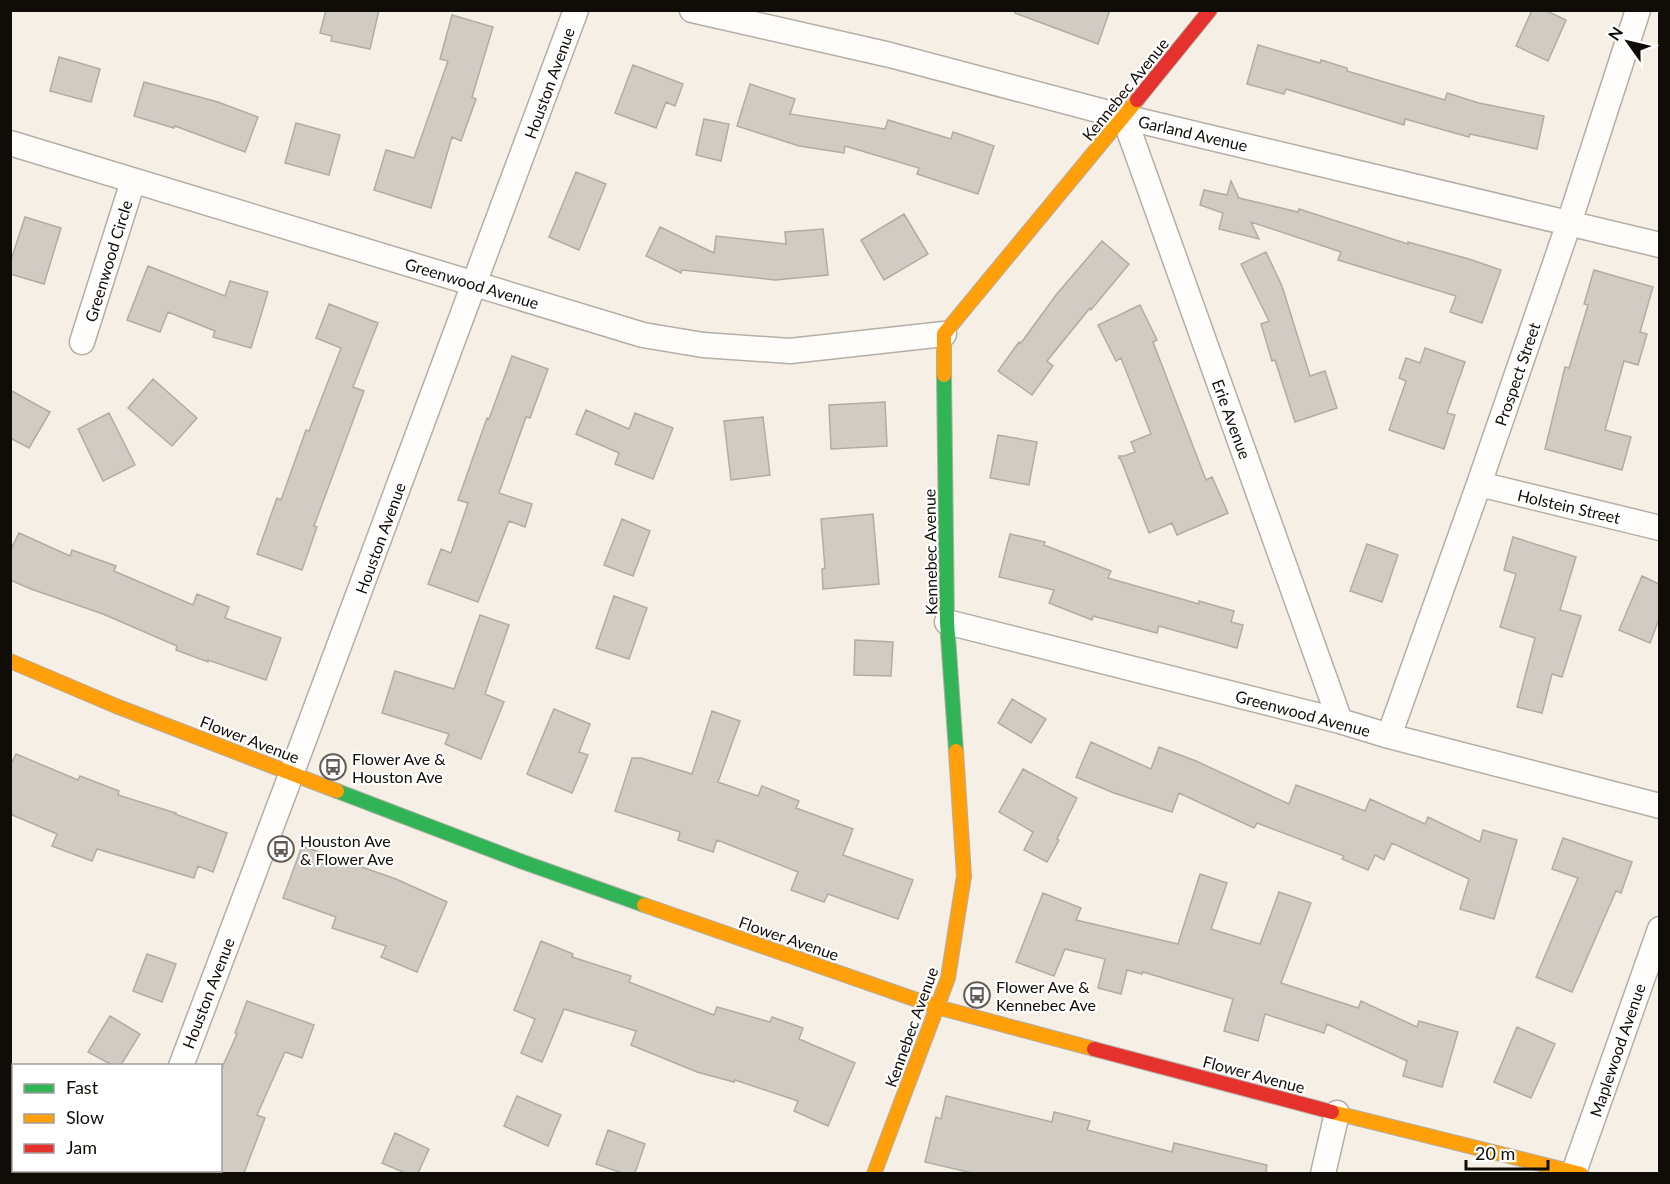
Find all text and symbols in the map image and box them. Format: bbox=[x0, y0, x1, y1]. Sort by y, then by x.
north arrow bbox=[1598, 12, 1658, 72]
text: N bbox=[1604, 23, 1626, 44]
street label: Houston Avenue bbox=[520, 25, 578, 141]
street label: Kennebec Avenue bbox=[1078, 34, 1172, 144]
street label: Garland Avenue bbox=[1137, 111, 1249, 155]
street label: Greenwood Circle bbox=[80, 198, 136, 324]
street label: Greenwood Avenue bbox=[403, 254, 541, 312]
street label: Prospect Street bbox=[1490, 320, 1544, 428]
street label: Erie Avenue bbox=[1209, 376, 1255, 462]
street label: Houston Avenue bbox=[351, 480, 409, 596]
street label: Holstein Street bbox=[1516, 485, 1622, 527]
street label: Kennebec Avenue bbox=[919, 489, 941, 615]
street label: Greenwood Avenue bbox=[1233, 686, 1373, 740]
street label: Flower Avenue bbox=[198, 711, 302, 767]
place label: Flower Ave & Houston Ave bbox=[352, 749, 446, 786]
bus stop icon: Flower Ave & Houston Ave bbox=[318, 752, 348, 782]
place label: Houston Ave & Flower Ave bbox=[300, 831, 394, 868]
bus stop icon: Houston Ave & Flower Ave bbox=[266, 834, 296, 864]
street label: Flower Avenue bbox=[736, 912, 842, 964]
street label: Houston Avenue bbox=[178, 935, 238, 1051]
street label: Kennebec Avenue bbox=[880, 964, 942, 1090]
place label: Flower Ave & Kennebec Ave bbox=[996, 977, 1096, 1014]
bus stop icon: Flower Ave & Kennebec Ave bbox=[962, 980, 992, 1010]
street label: Maplewood Avenue bbox=[1585, 981, 1649, 1119]
street label: Flower Avenue bbox=[1201, 1051, 1307, 1097]
legend bbox=[12, 1064, 222, 1172]
text: Fast bbox=[66, 1076, 99, 1098]
text: Slow bbox=[66, 1106, 104, 1128]
scale bar bbox=[1466, 1133, 1548, 1171]
text: Jam bbox=[66, 1136, 97, 1158]
text: 20 m bbox=[1475, 1142, 1515, 1164]

